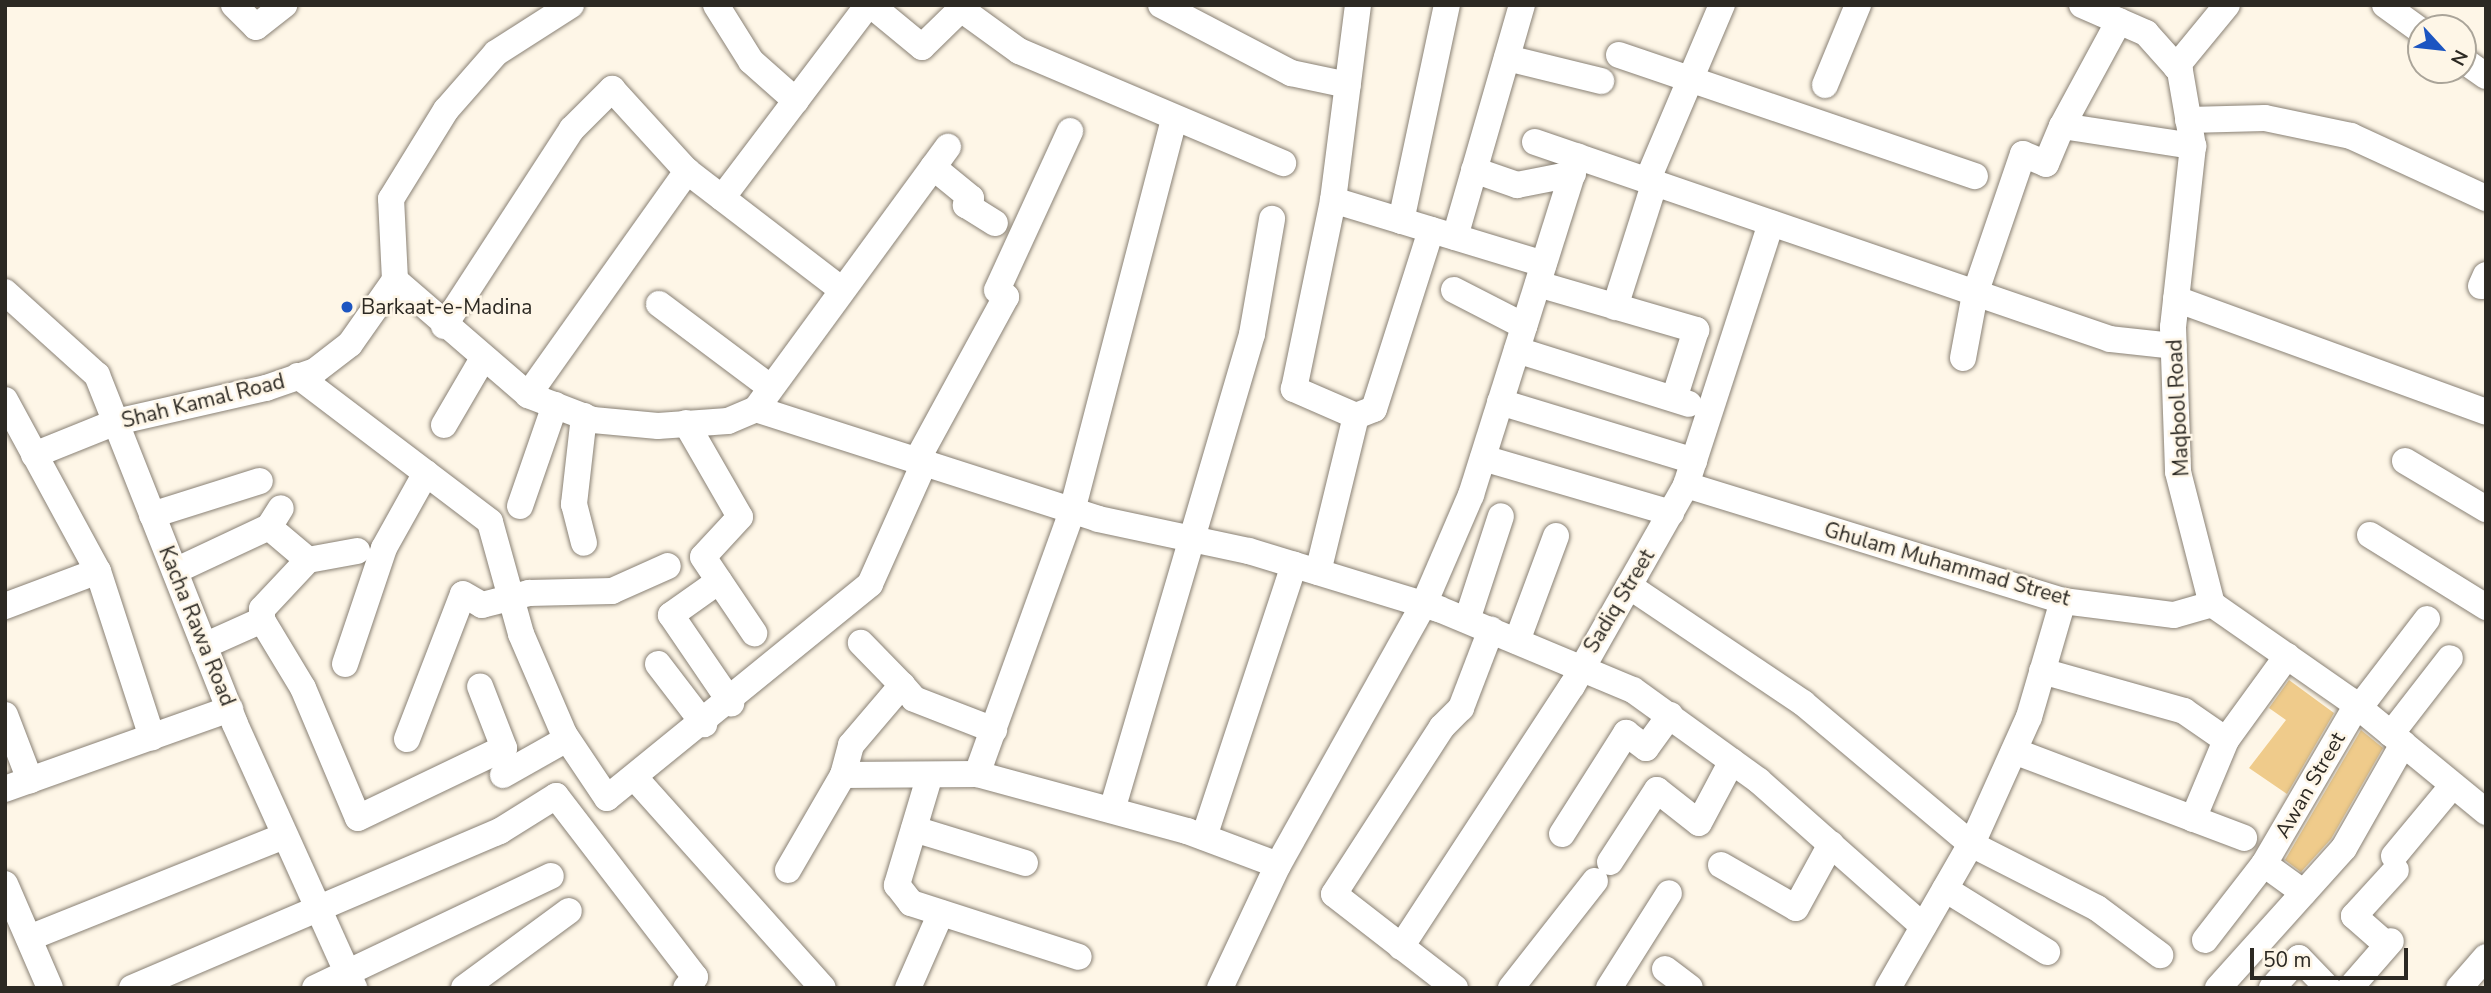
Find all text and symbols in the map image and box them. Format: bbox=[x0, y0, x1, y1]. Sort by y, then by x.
north arrow bbox=[2407, 14, 2477, 84]
text: N bbox=[2444, 45, 2474, 70]
place label: Barkaat-e-Madina bbox=[361, 294, 532, 320]
marker: Barkaat-e-Madina bbox=[339, 299, 355, 315]
street label: Maqbool Road bbox=[2162, 339, 2194, 477]
street label: Shah Kamal Road bbox=[119, 369, 287, 433]
street label: Ghulam Muhammad Street bbox=[1821, 517, 2073, 611]
street label: Kacha Rawa Road bbox=[153, 542, 241, 710]
street label: Sadiq Street bbox=[1578, 545, 1660, 657]
street label: Awan Street bbox=[2270, 728, 2350, 842]
scale bar bbox=[2253, 934, 2410, 978]
text: 50 m bbox=[2263, 946, 2312, 974]

